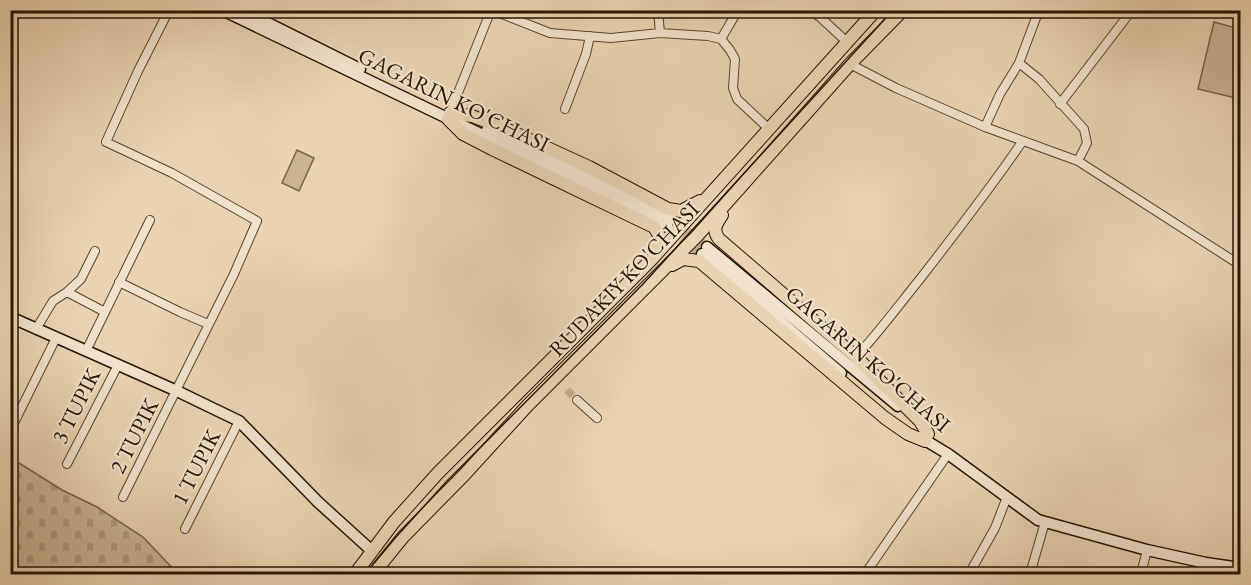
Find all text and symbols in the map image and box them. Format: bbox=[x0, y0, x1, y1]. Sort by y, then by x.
street label: GAGARIN KO'CHASI bbox=[354, 41, 555, 159]
street label: RUDAKIY KO'CHASI bbox=[542, 195, 706, 363]
street label: GAGARIN KO'CHASI bbox=[779, 279, 957, 439]
street label: 3 TUPIK bbox=[45, 363, 108, 448]
street label: 2 TUPIK bbox=[103, 393, 166, 478]
street label: 1 TUPIK bbox=[165, 424, 228, 509]

